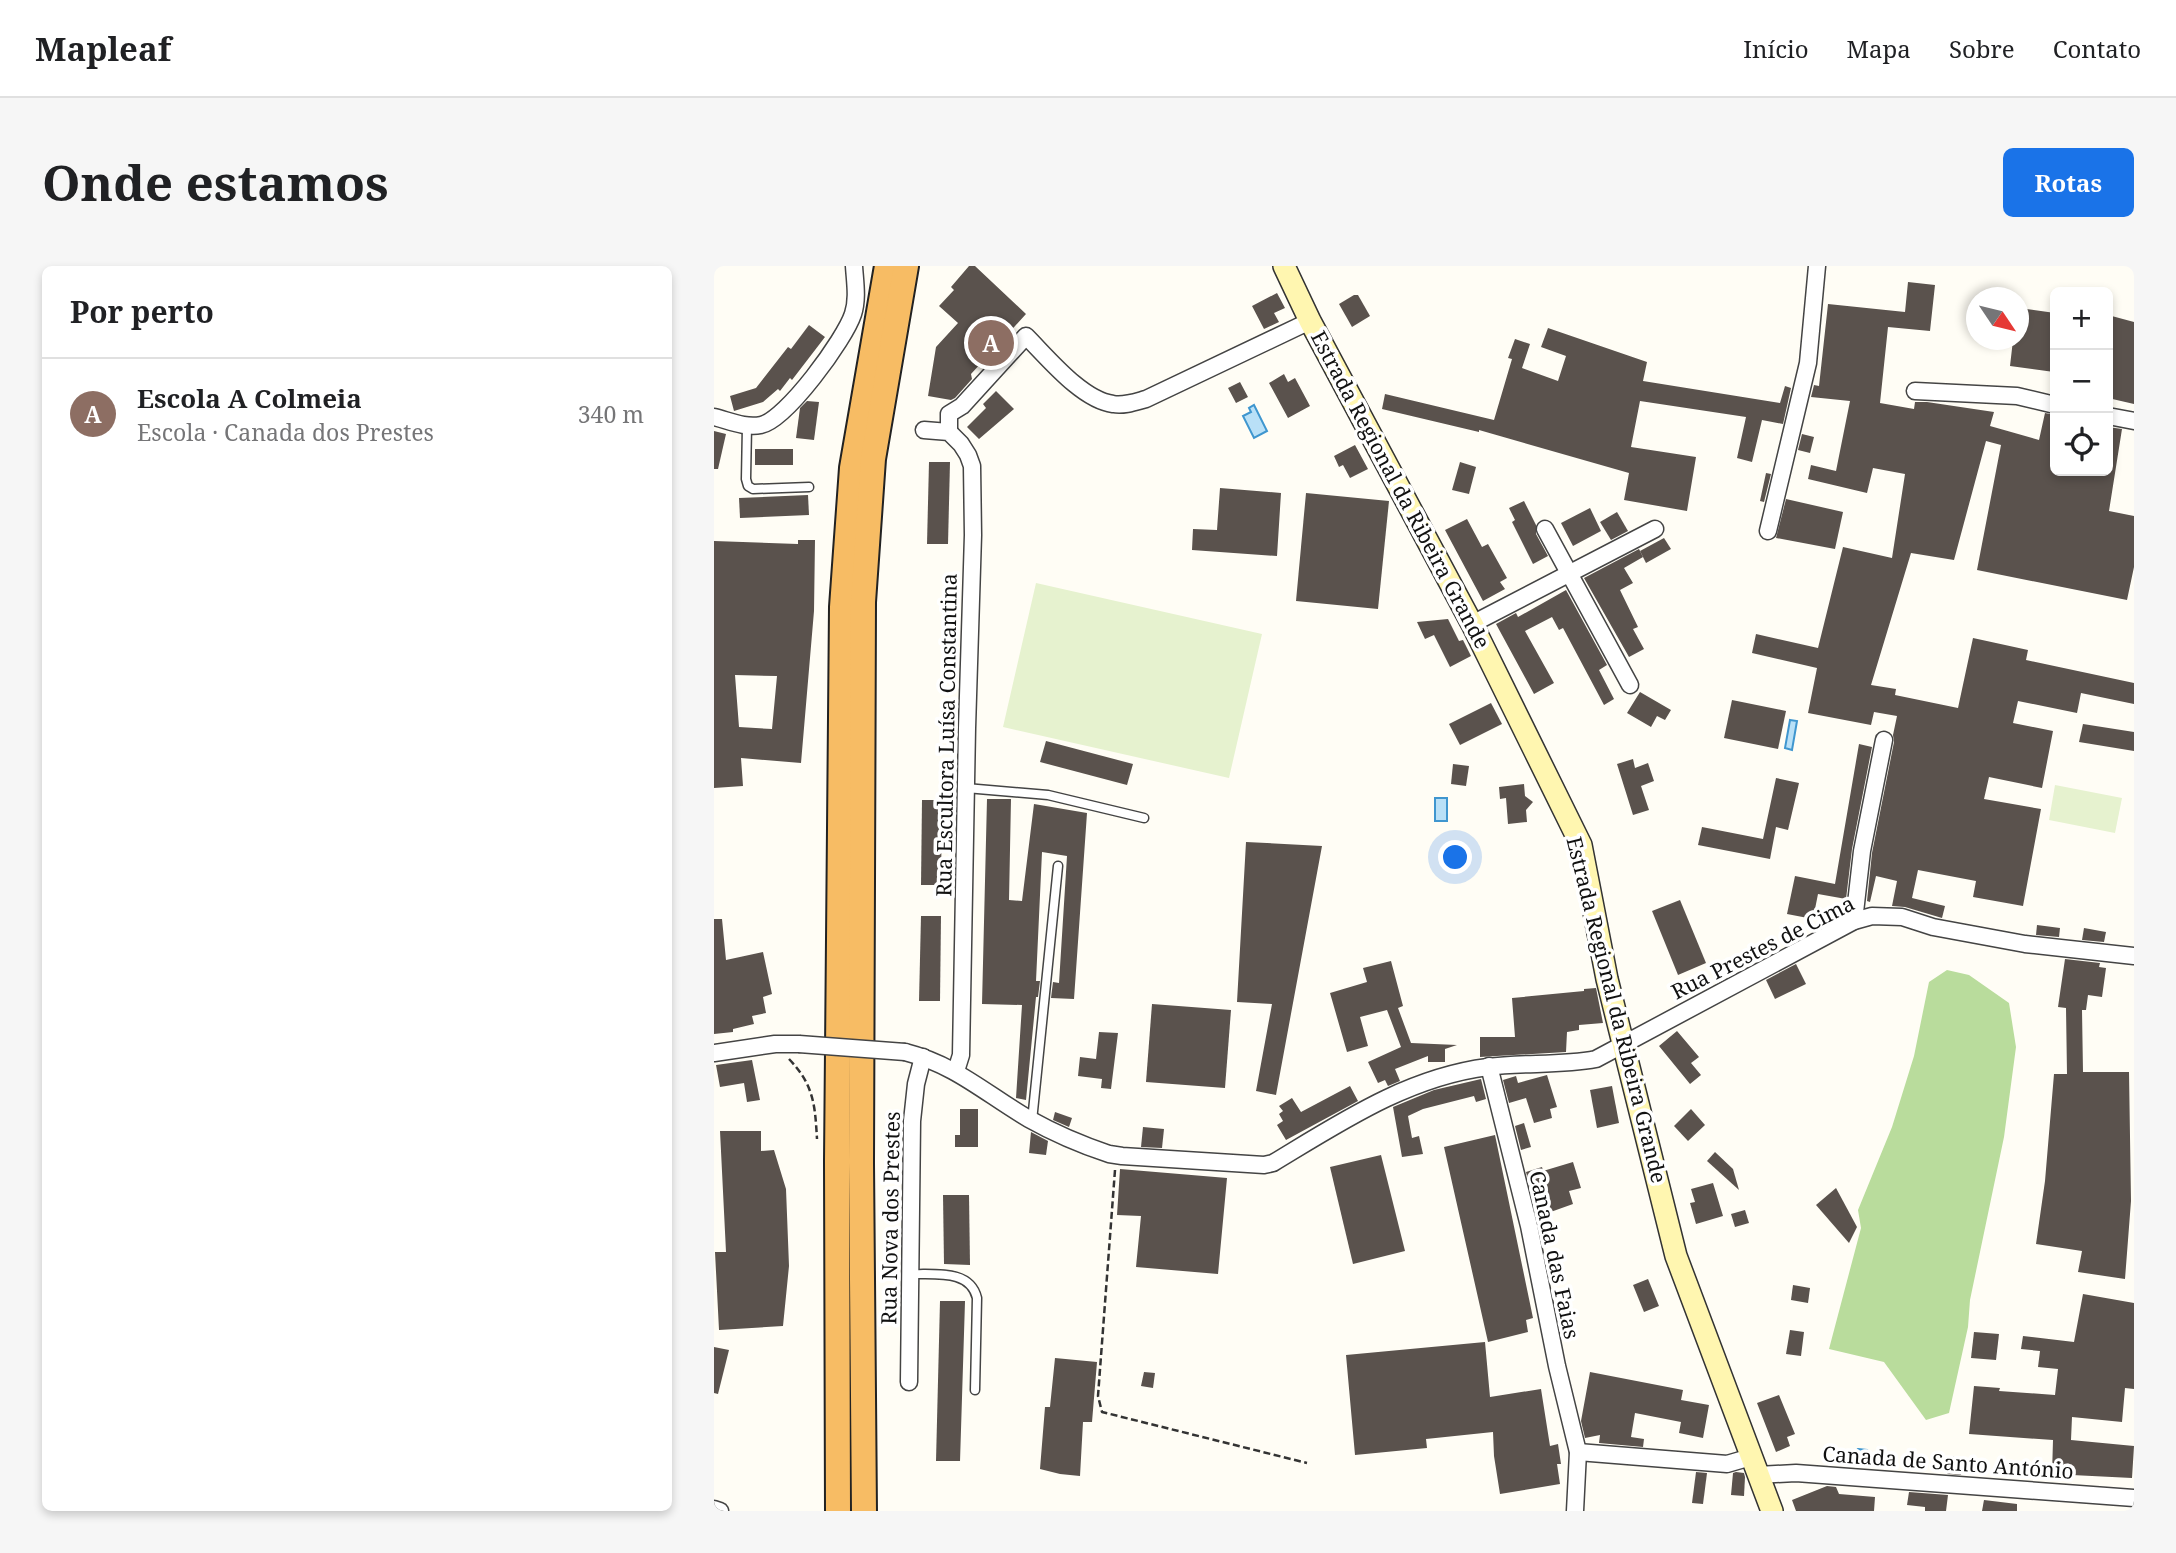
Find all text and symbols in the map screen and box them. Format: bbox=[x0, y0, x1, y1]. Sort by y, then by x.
text: Mapleaf bbox=[35, 26, 171, 71]
text: Início bbox=[1743, 32, 1809, 65]
text: Mapa bbox=[1847, 32, 1911, 65]
text: Sobre bbox=[1949, 32, 2015, 65]
text: Contato bbox=[2053, 32, 2141, 65]
button: Rotas bbox=[2003, 148, 2134, 217]
text: Onde estamos bbox=[42, 149, 389, 215]
north arrow bbox=[1966, 287, 2029, 350]
map controls bbox=[2050, 287, 2113, 476]
button: + bbox=[2050, 287, 2113, 350]
text: Por perto bbox=[70, 291, 214, 332]
pin: A bbox=[968, 317, 1014, 369]
street label: Estrada Regional da Ribeira Grande bbox=[1305, 326, 1497, 653]
button: − bbox=[2050, 350, 2113, 413]
text: Escola A Colmeia bbox=[137, 380, 362, 416]
text: A bbox=[84, 398, 102, 430]
text: 340 m bbox=[578, 398, 644, 430]
button: locate bbox=[2050, 413, 2113, 476]
text: Escola · Canada dos Prestes bbox=[137, 416, 434, 448]
street label: Rua Escultora Luísa Constantina bbox=[929, 573, 963, 897]
street label: Estrada Regional da Ribeira Grande bbox=[1560, 834, 1674, 1186]
your location bbox=[1438, 840, 1472, 874]
street label: Rua Prestes de Cima bbox=[1666, 889, 1859, 1005]
street label: Rua Nova dos Prestes bbox=[874, 1111, 906, 1325]
street label: Canada das Faias bbox=[1523, 1168, 1586, 1341]
street label: Canada de Santo António bbox=[1821, 1439, 2075, 1485]

